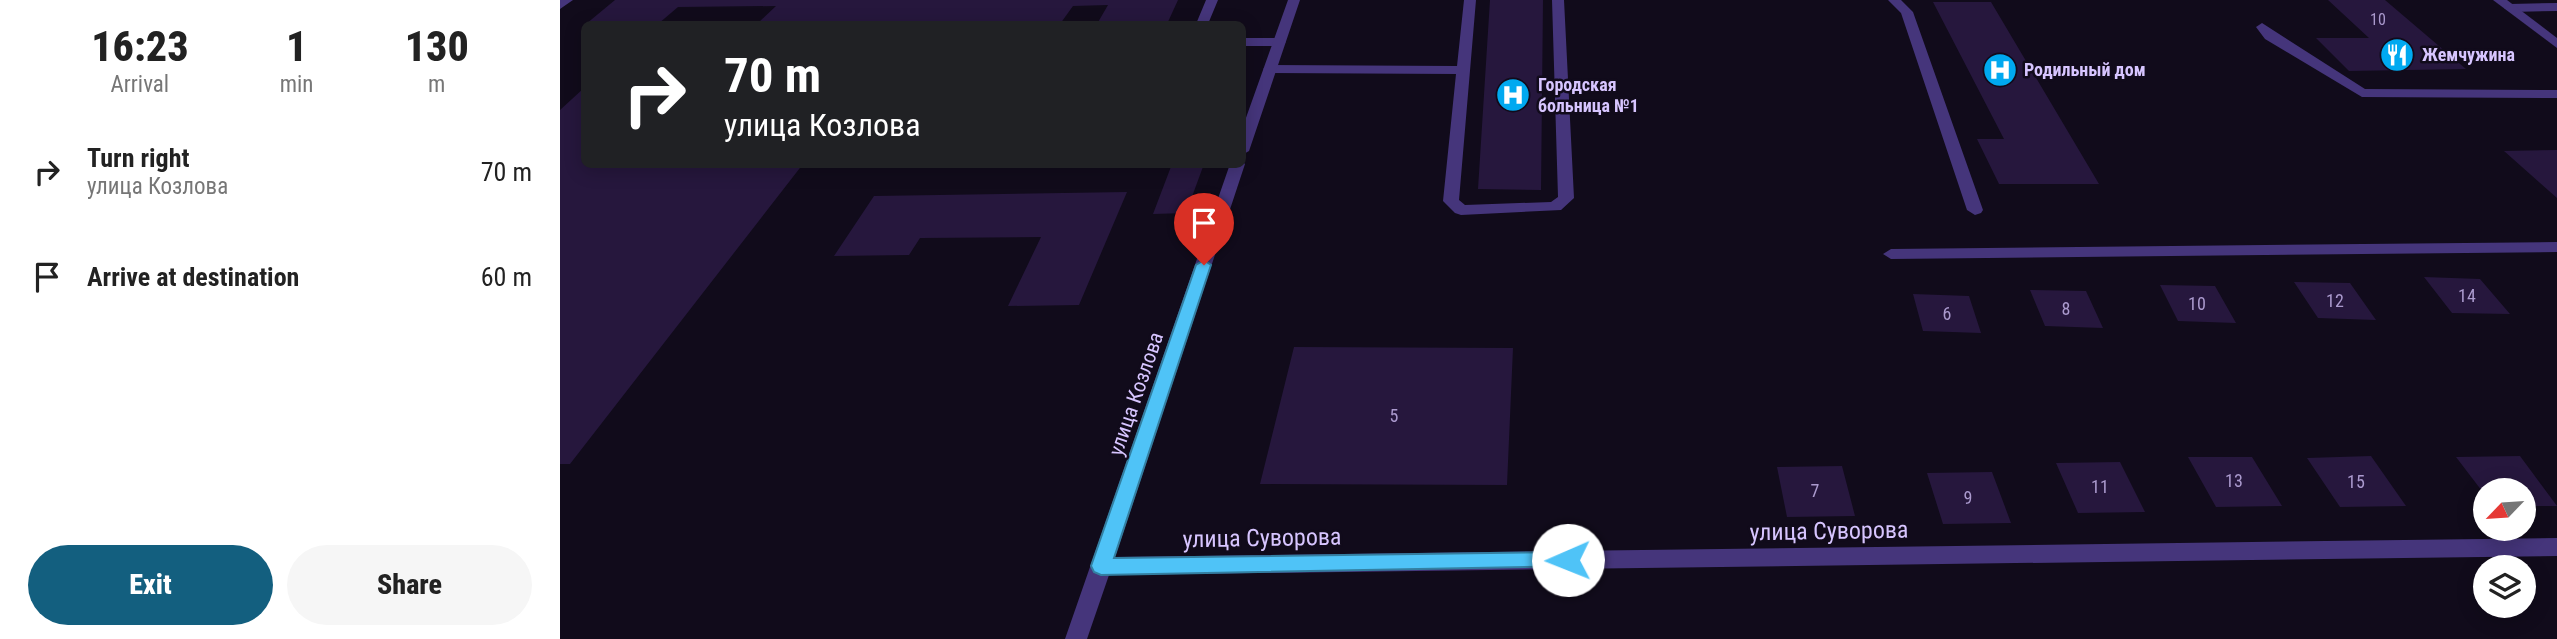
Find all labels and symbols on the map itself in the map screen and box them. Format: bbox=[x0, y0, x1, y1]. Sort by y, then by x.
house number: 10 bbox=[2370, 10, 2386, 29]
restaurant icon: Жемчужина bbox=[2378, 36, 2416, 74]
place label: Жемчужина bbox=[2422, 44, 2515, 65]
hospital icon: Родильный дом bbox=[1981, 51, 2019, 89]
place label: Родильный дом bbox=[2024, 59, 2146, 80]
place label: Городская больница №1 bbox=[1538, 74, 1639, 116]
hospital icon: Городская больница №1 bbox=[1494, 76, 1532, 114]
pin bbox=[1174, 193, 1234, 265]
house number: 14 bbox=[2458, 285, 2476, 306]
house number: 12 bbox=[2326, 290, 2344, 311]
house number: 10 bbox=[2188, 293, 2206, 314]
house number: 8 bbox=[2062, 298, 2070, 319]
house number: 6 bbox=[1943, 303, 1951, 324]
street label: улица Козлова bbox=[1104, 329, 1168, 459]
house number: 5 bbox=[1390, 405, 1399, 426]
house number: 13 bbox=[2225, 470, 2243, 491]
house number: 15 bbox=[2347, 471, 2365, 492]
house number: 11 bbox=[2091, 476, 2109, 497]
north arrow bbox=[2473, 478, 2536, 541]
house number: 7 bbox=[1811, 480, 1820, 501]
house number: 9 bbox=[1964, 487, 1972, 508]
street label: улица Суворова bbox=[1749, 516, 1909, 546]
street label: улица Суворова bbox=[1182, 523, 1342, 553]
position arrow bbox=[1531, 523, 1605, 597]

